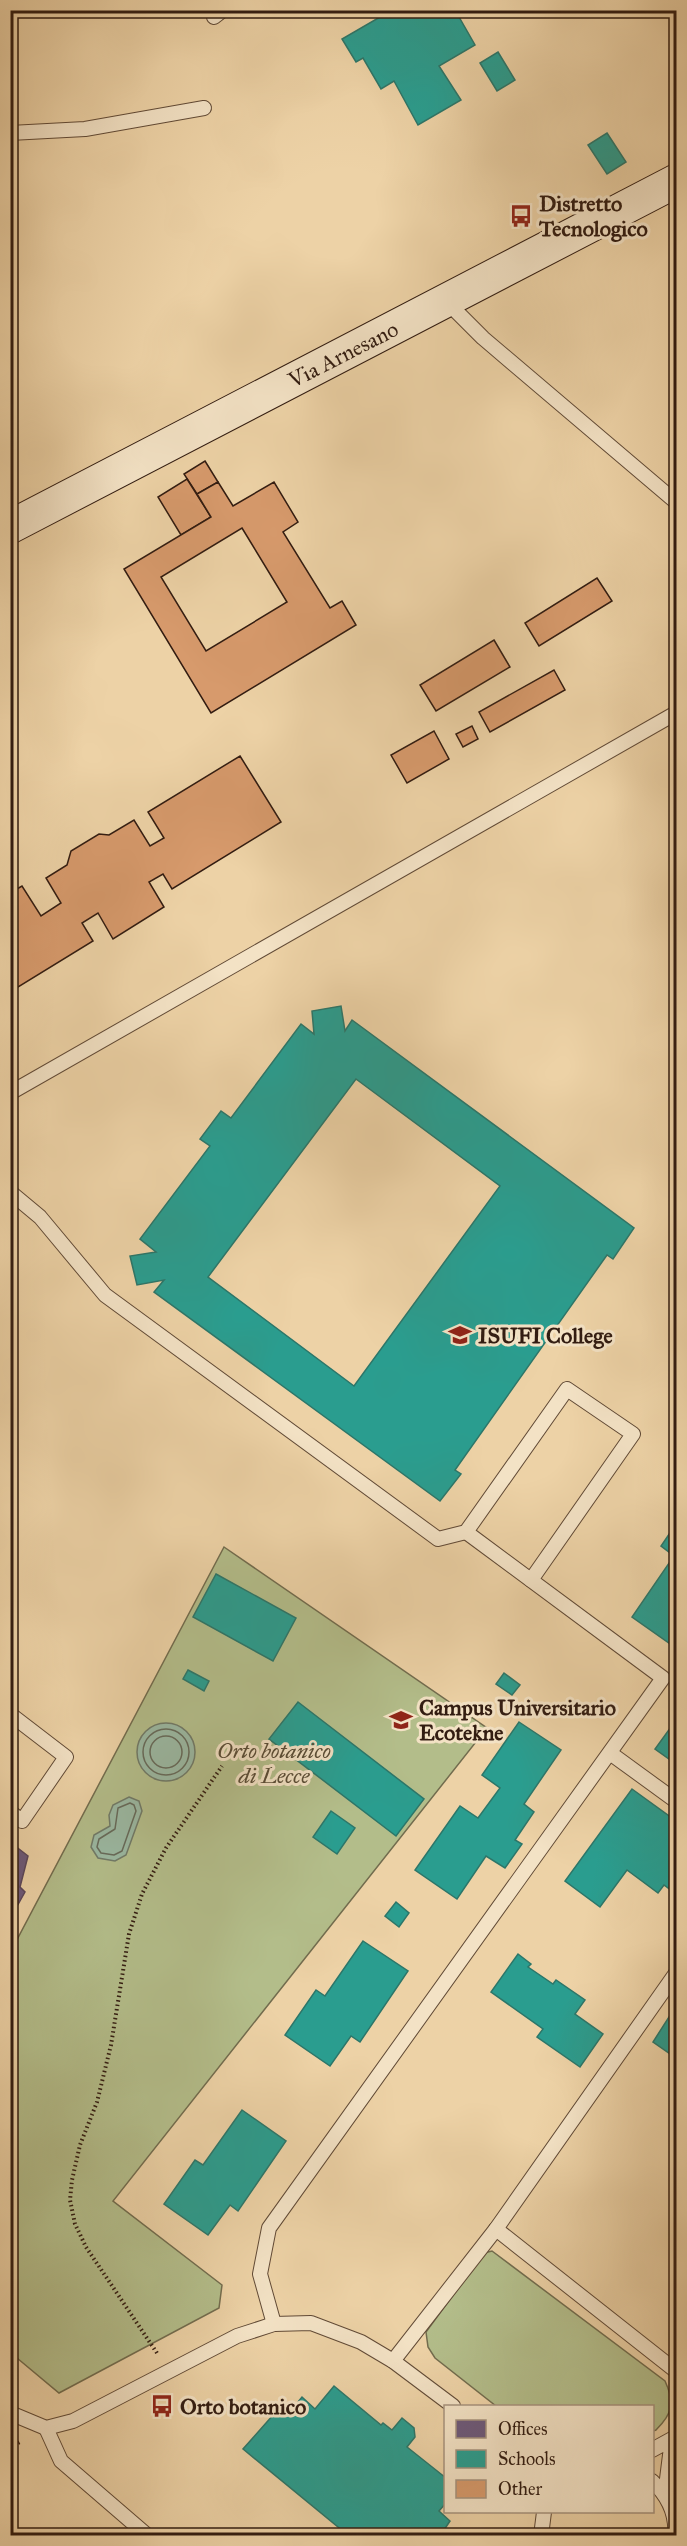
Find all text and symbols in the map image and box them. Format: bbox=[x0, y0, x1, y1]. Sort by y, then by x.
place label: Distretto Tecnologico bbox=[538, 190, 648, 242]
bus stop icon: Distretto Tecnologico bbox=[508, 203, 534, 229]
street label: Via Arnesano bbox=[283, 315, 403, 394]
school or university icon: ISUFI College bbox=[447, 1322, 473, 1348]
place label: ISUFI College bbox=[478, 1322, 613, 1349]
place label: Campus Universitario Ecotekne bbox=[419, 1694, 616, 1746]
school or university icon: Campus Universitario Ecotekne bbox=[388, 1707, 414, 1733]
park label: Orto botanico di Lecce bbox=[217, 1737, 331, 1789]
bus stop icon: Orto botanico bbox=[149, 2393, 175, 2419]
place label: Orto botanico bbox=[180, 2393, 306, 2420]
legend bbox=[444, 2405, 654, 2513]
text: Offices bbox=[498, 2418, 548, 2440]
text: Schools bbox=[498, 2448, 556, 2470]
text: Other bbox=[498, 2478, 543, 2500]

